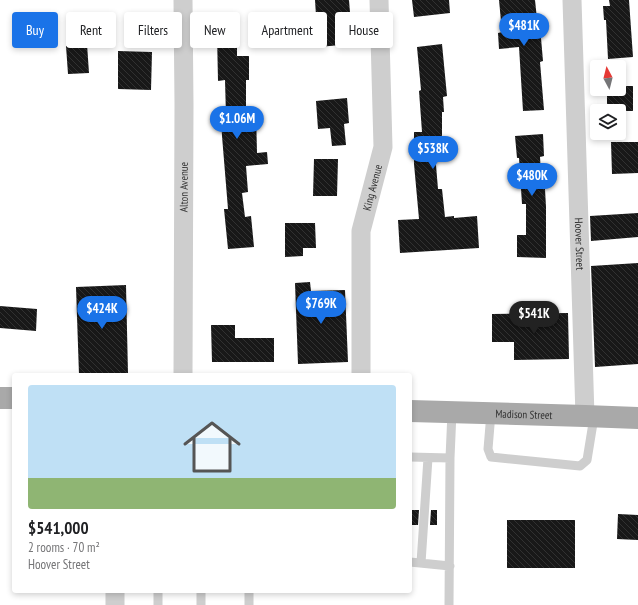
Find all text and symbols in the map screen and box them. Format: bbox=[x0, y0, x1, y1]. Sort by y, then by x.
chip: Buy bbox=[12, 12, 58, 48]
chip: Rent bbox=[66, 12, 116, 48]
chip: Filters bbox=[124, 12, 182, 48]
chip: New bbox=[190, 12, 240, 48]
chip: Apartment bbox=[248, 12, 327, 48]
chip: House bbox=[335, 12, 393, 48]
pin: $481K bbox=[496, 13, 552, 47]
text: $481K bbox=[508, 17, 540, 34]
north arrow bbox=[590, 60, 626, 96]
map controls bbox=[590, 60, 626, 140]
button: layers bbox=[590, 104, 626, 140]
pin: $1.06M bbox=[204, 106, 270, 140]
text: $1.06M bbox=[219, 110, 255, 127]
pin: $538K bbox=[405, 136, 461, 170]
text: $538K bbox=[417, 140, 449, 157]
street label: Alton Avenue bbox=[177, 161, 191, 212]
street label: King Avenue bbox=[360, 162, 385, 212]
pin: $480K bbox=[504, 163, 560, 197]
text: $480K bbox=[516, 167, 548, 184]
street label: Hoover Street bbox=[572, 218, 587, 270]
pin: $769K bbox=[293, 291, 349, 325]
text: $769K bbox=[305, 295, 337, 312]
pin: $424K bbox=[74, 296, 130, 330]
text: $424K bbox=[86, 300, 118, 317]
pin: $541K bbox=[506, 301, 562, 335]
text: $541K bbox=[518, 305, 550, 322]
street label: Madison Street bbox=[495, 406, 553, 422]
icon: home bbox=[176, 411, 248, 483]
text: $541,000 bbox=[28, 517, 89, 539]
text: 2 rooms · 70 m² bbox=[28, 539, 100, 556]
text: Hoover Street bbox=[28, 556, 90, 573]

